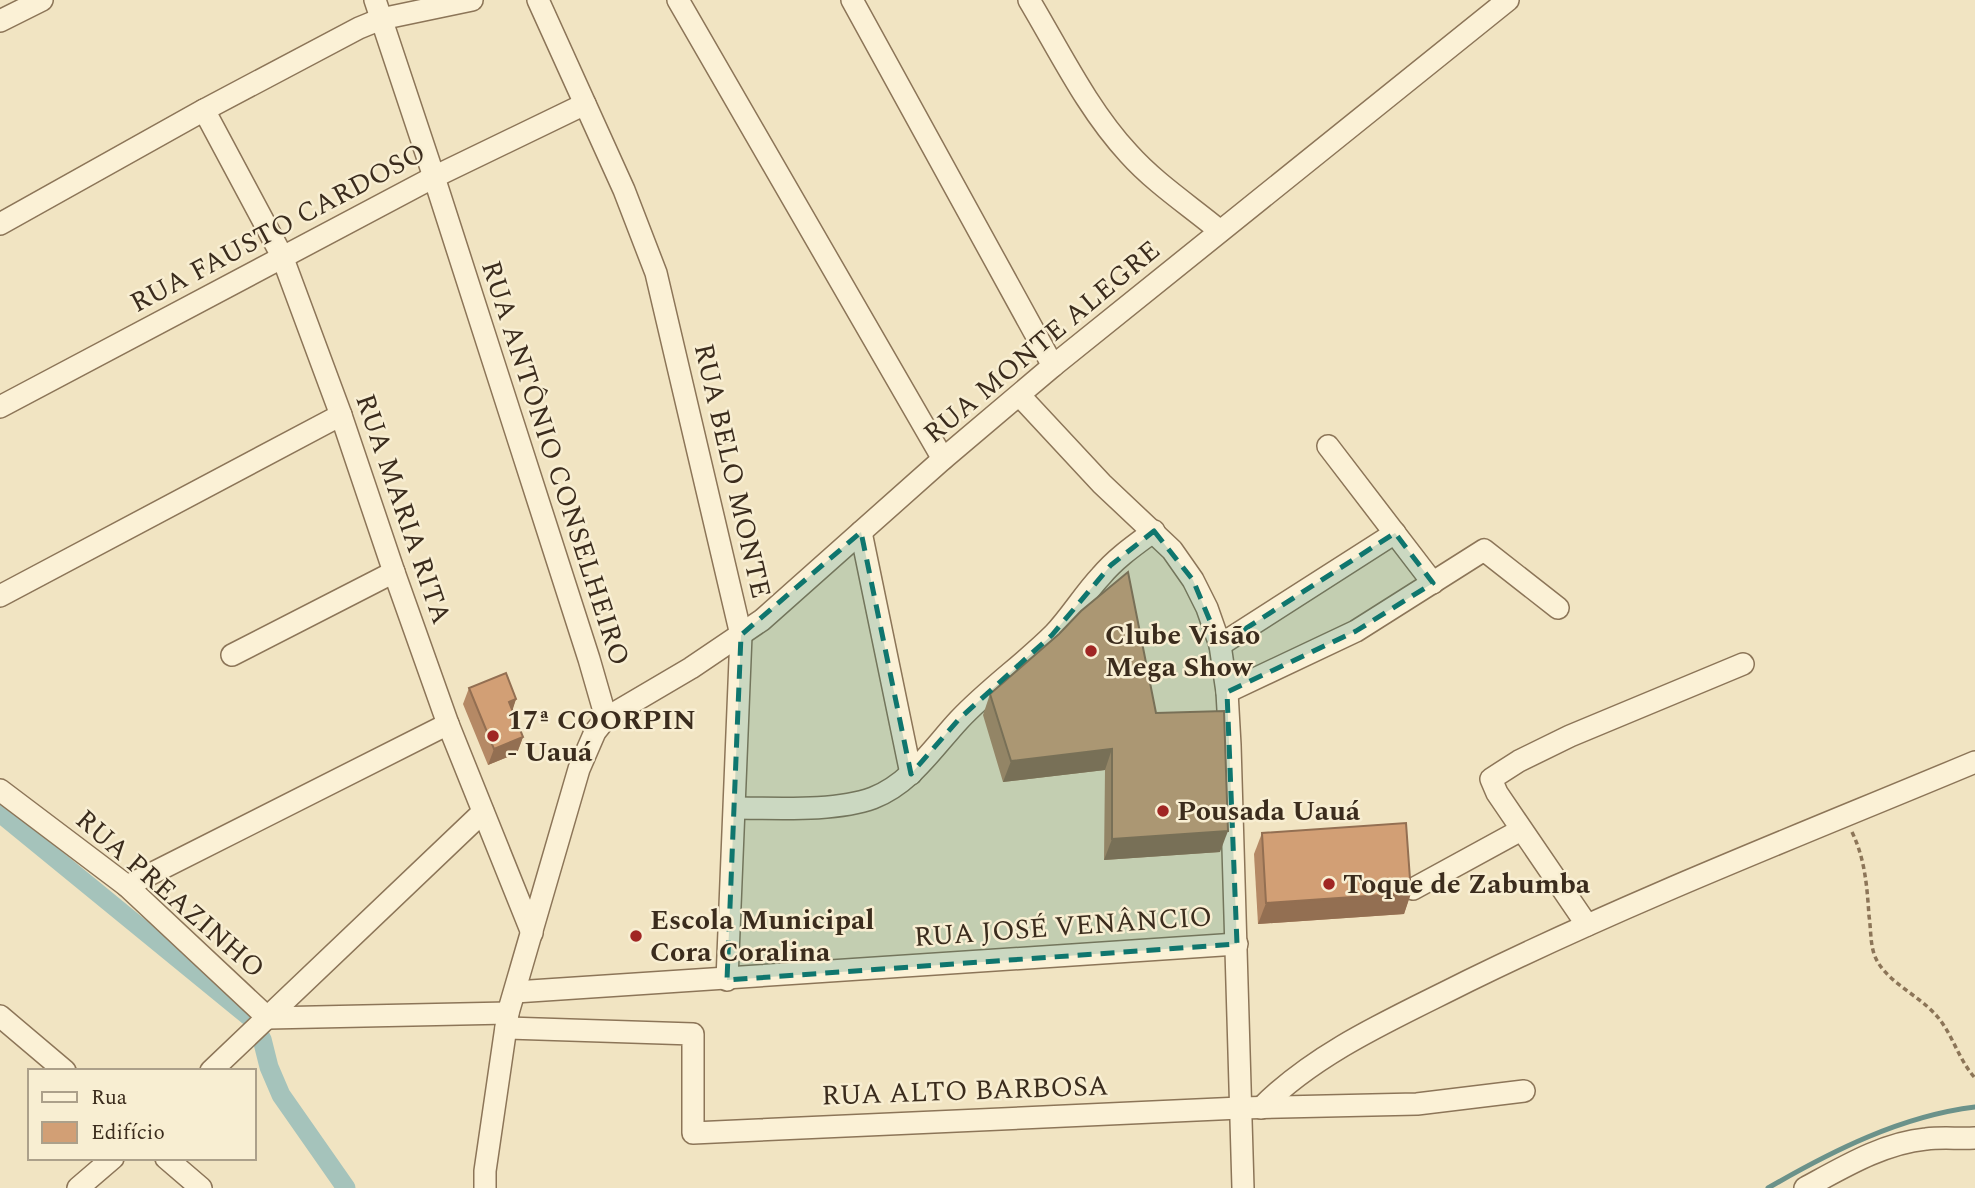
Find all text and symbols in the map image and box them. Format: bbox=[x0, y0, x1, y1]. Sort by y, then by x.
street label: RUA FAUSTO CARDOSO bbox=[123, 132, 433, 324]
street label: RUA MONTE ALEGRE bbox=[914, 230, 1170, 454]
street label: RUA ANTÔNIO CONSELHEIRO bbox=[469, 255, 641, 671]
street label: RUA BELO MONTE bbox=[682, 339, 782, 603]
street label: RUA MARIA RITA bbox=[343, 388, 463, 630]
place label: Clube Visão Mega Show bbox=[1105, 614, 1260, 689]
marker: Clube Visão Mega Show bbox=[1083, 643, 1099, 659]
place label: 17ª COORPIN - Uauá bbox=[507, 699, 696, 774]
marker: 17ª COORPIN - Uauá bbox=[485, 728, 501, 744]
place label: Pousada Uauá bbox=[1177, 790, 1361, 833]
street label: RUA PREAZINHO bbox=[66, 799, 274, 989]
marker: Pousada Uauá bbox=[1155, 803, 1171, 819]
place label: Toque de Zabumba bbox=[1343, 863, 1591, 906]
marker: Toque de Zabumba bbox=[1321, 876, 1337, 892]
street label: RUA JOSÉ VENÂNCIO bbox=[912, 895, 1214, 959]
place label: Escola Municipal Cora Coralina bbox=[650, 899, 874, 974]
marker: Escola Municipal Cora Coralina bbox=[628, 928, 644, 944]
street label: RUA ALTO BARBOSA bbox=[821, 1065, 1109, 1117]
legend bbox=[28, 1069, 256, 1160]
text: Rua bbox=[91, 1082, 128, 1114]
text: Edifício bbox=[91, 1117, 165, 1149]

